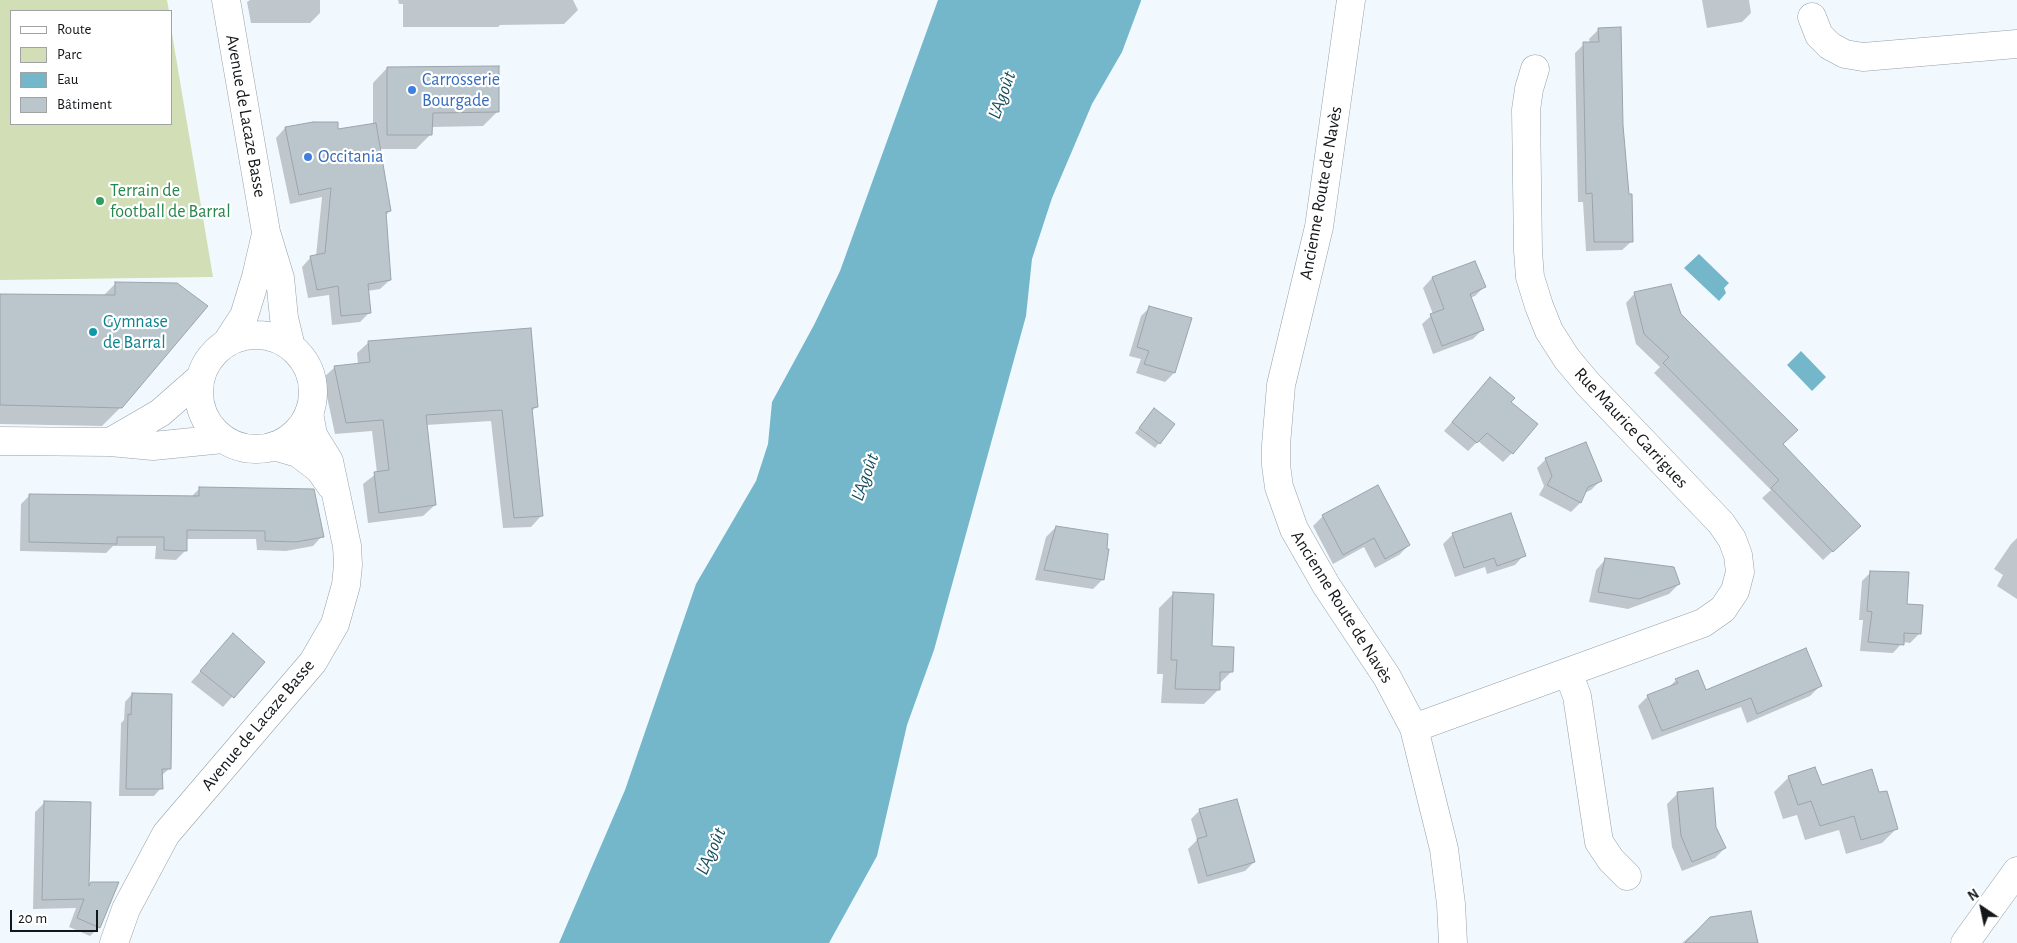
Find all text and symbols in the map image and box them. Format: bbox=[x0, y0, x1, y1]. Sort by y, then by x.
legend bbox=[10, 10, 172, 125]
text: Route bbox=[57, 22, 91, 37]
street label: Avenue de Lacaze Basse bbox=[221, 33, 271, 199]
text: Parc bbox=[57, 47, 82, 62]
water label: L'Agoût bbox=[983, 68, 1021, 122]
place label: Carrosserie Bourgade bbox=[422, 69, 500, 112]
text: Eau bbox=[57, 72, 79, 87]
marker: Carrosserie Bourgade bbox=[406, 84, 418, 96]
text: Bâtiment bbox=[57, 97, 112, 112]
street label: Ancienne Route de Navès bbox=[1295, 105, 1347, 281]
place label: Occitania bbox=[318, 146, 383, 168]
marker: Occitania bbox=[302, 151, 314, 163]
place label: Terrain de football de Barral bbox=[110, 180, 231, 222]
marker: Terrain de football de Barral bbox=[94, 195, 106, 207]
place label: Gymnase de Barral bbox=[103, 311, 168, 354]
marker: Gymnase de Barral bbox=[87, 326, 99, 338]
street label: Rue Maurice Garrigues bbox=[1569, 363, 1693, 493]
water label: L'Agoût bbox=[846, 450, 884, 504]
street label: Ancienne Route de Navès bbox=[1286, 527, 1398, 687]
street label: Avenue de Lacaze Basse bbox=[197, 655, 319, 795]
water label: L'Agoût bbox=[691, 824, 731, 878]
north arrow bbox=[1957, 883, 2007, 933]
text: N bbox=[1966, 887, 1982, 904]
scale bar bbox=[12, 900, 100, 932]
text: 20 m bbox=[18, 911, 47, 926]

